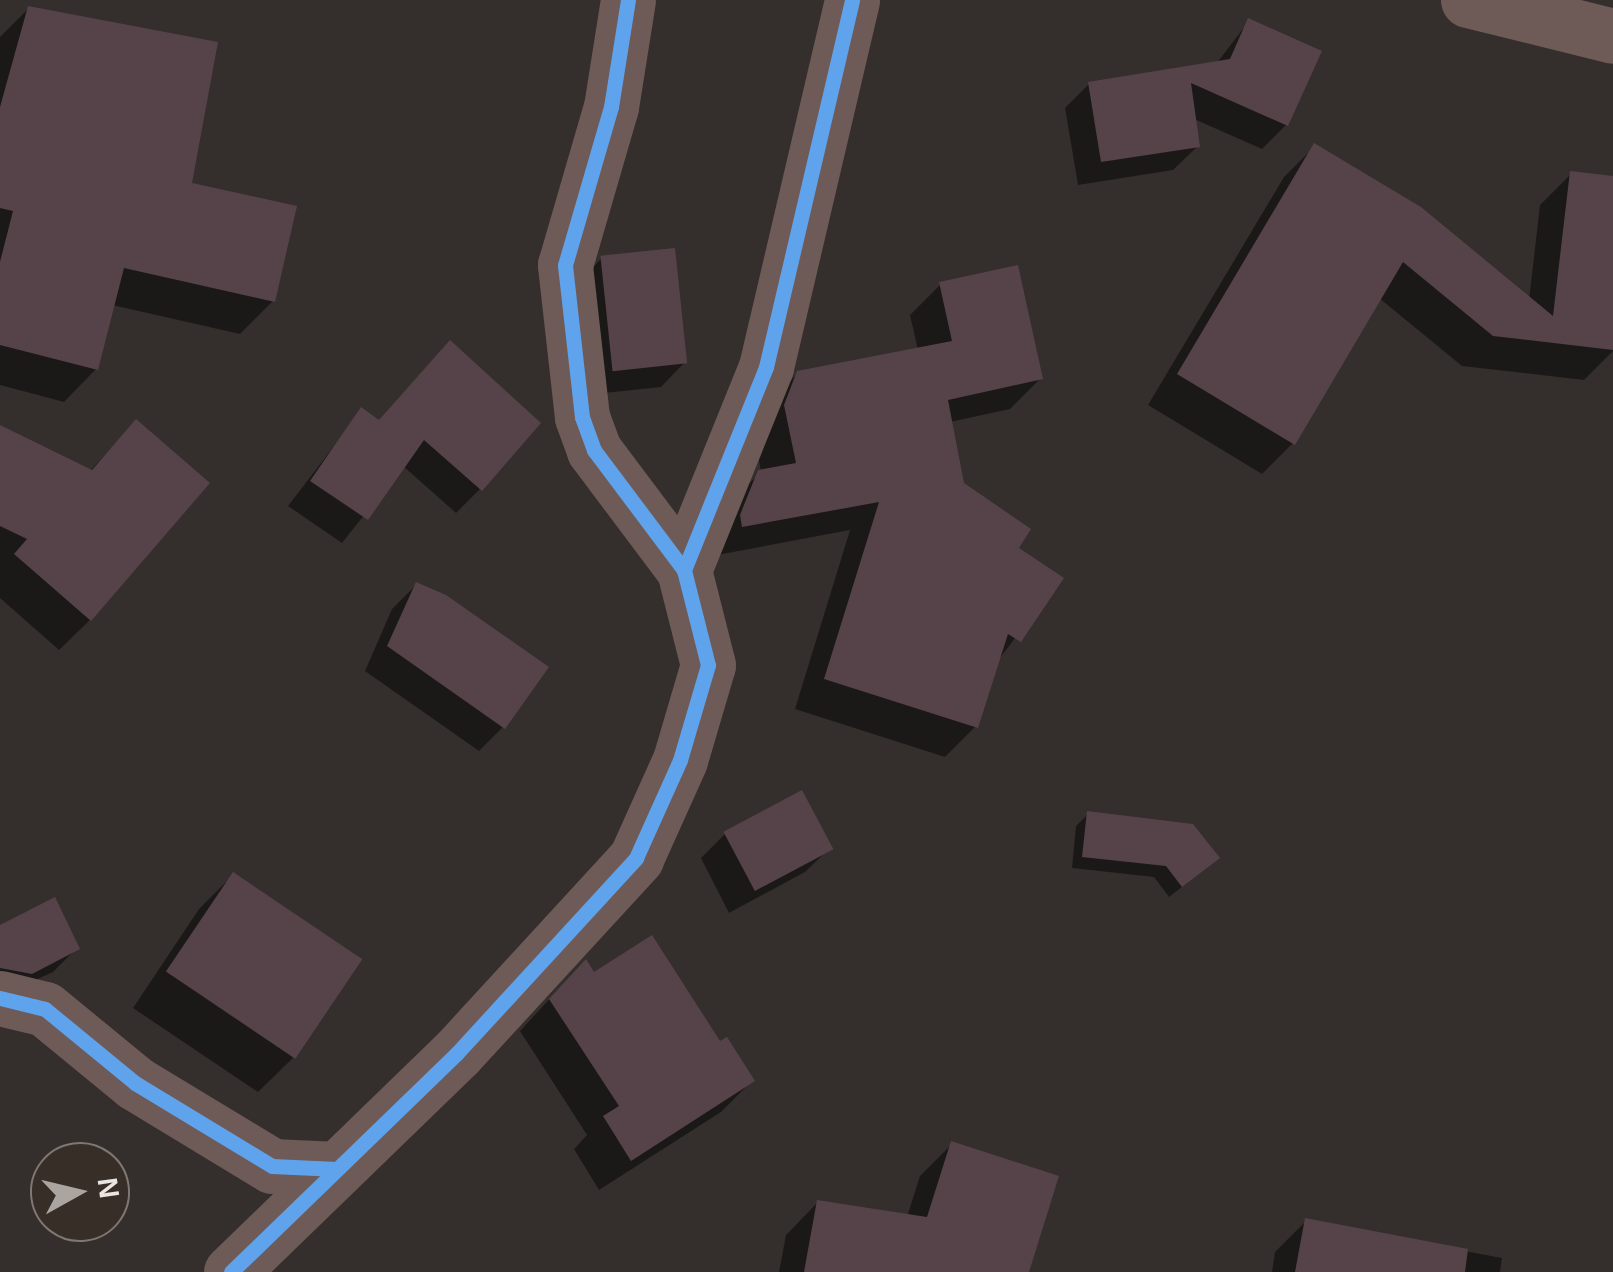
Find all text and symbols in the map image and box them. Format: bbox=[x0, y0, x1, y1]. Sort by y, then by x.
north arrow bbox=[30, 1142, 130, 1242]
text: N bbox=[91, 1176, 125, 1200]

